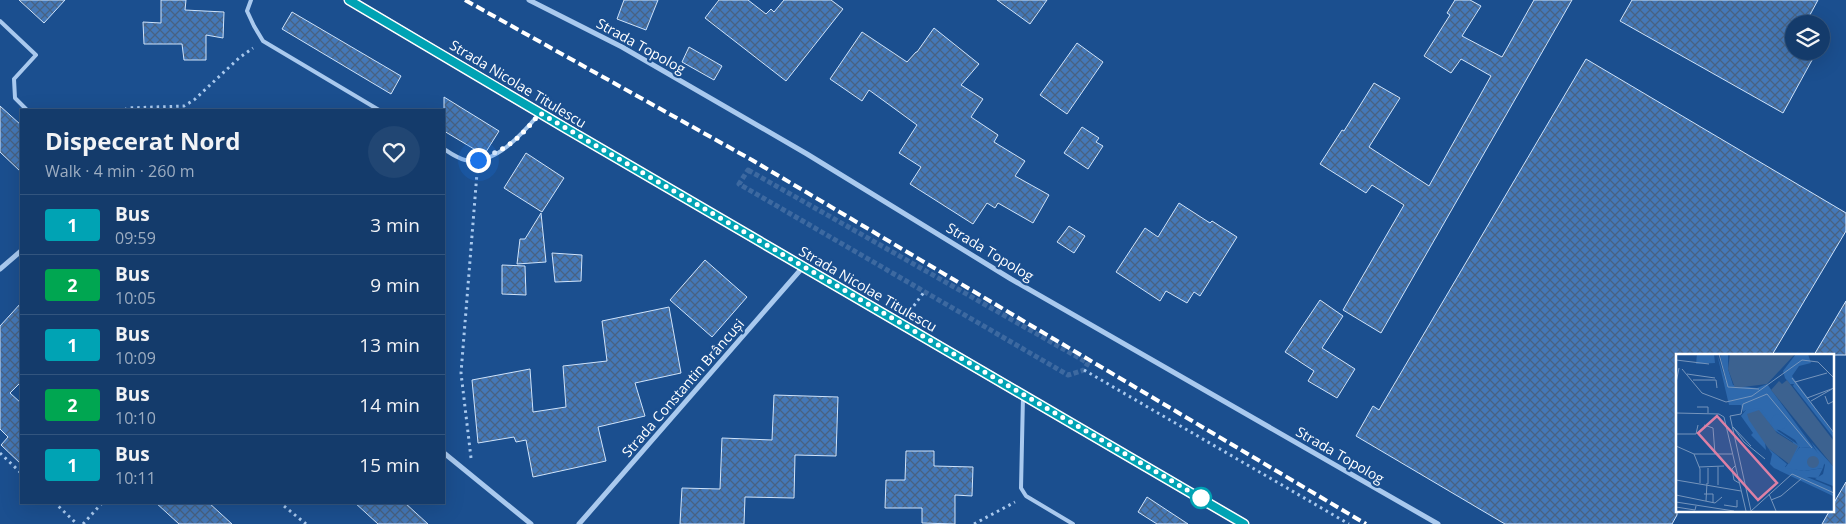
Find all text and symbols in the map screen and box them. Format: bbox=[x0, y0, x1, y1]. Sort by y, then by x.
street label: Strada Topolog bbox=[593, 13, 689, 78]
map controls bbox=[1785, 15, 1830, 60]
button: layers bbox=[1785, 15, 1830, 60]
street label: Strada Nicolae Titulescu bbox=[446, 35, 590, 132]
text: Dispecerat Nord bbox=[45, 124, 240, 157]
button: heart bbox=[368, 126, 420, 178]
your location bbox=[466, 148, 491, 173]
text: Walk · 4 min · 260 m bbox=[45, 160, 195, 182]
text: Bus bbox=[115, 201, 150, 227]
text: 3 min bbox=[370, 212, 420, 238]
text: 1 bbox=[67, 213, 78, 237]
street label: Strada Topolog bbox=[943, 218, 1038, 285]
text: 09:59 bbox=[115, 227, 156, 249]
street label: Strada Nicolae Titulescu bbox=[796, 241, 941, 336]
text: Bus bbox=[115, 261, 150, 287]
text: 9 min bbox=[370, 272, 420, 298]
text: 2 bbox=[67, 273, 78, 297]
text: 10:05 bbox=[115, 287, 156, 309]
street label: Strada Constantin Brâncuși bbox=[617, 315, 748, 461]
text: Bus bbox=[115, 321, 150, 347]
text: 13 min bbox=[359, 332, 420, 358]
text: 1 bbox=[67, 333, 78, 357]
text: 10:09 bbox=[115, 347, 156, 369]
inset map bbox=[1676, 354, 1834, 512]
text: Bus bbox=[115, 381, 150, 407]
text: 14 min bbox=[359, 392, 420, 418]
text: 2 bbox=[67, 393, 78, 417]
text: 10:10 bbox=[115, 407, 156, 429]
street label: Strada Topolog bbox=[1293, 422, 1388, 488]
text: Bus bbox=[115, 441, 150, 467]
text: 15 min bbox=[359, 452, 420, 478]
text: 1 bbox=[67, 453, 78, 477]
text: 10:11 bbox=[115, 467, 156, 489]
unlabelled marker bbox=[1190, 487, 1212, 509]

